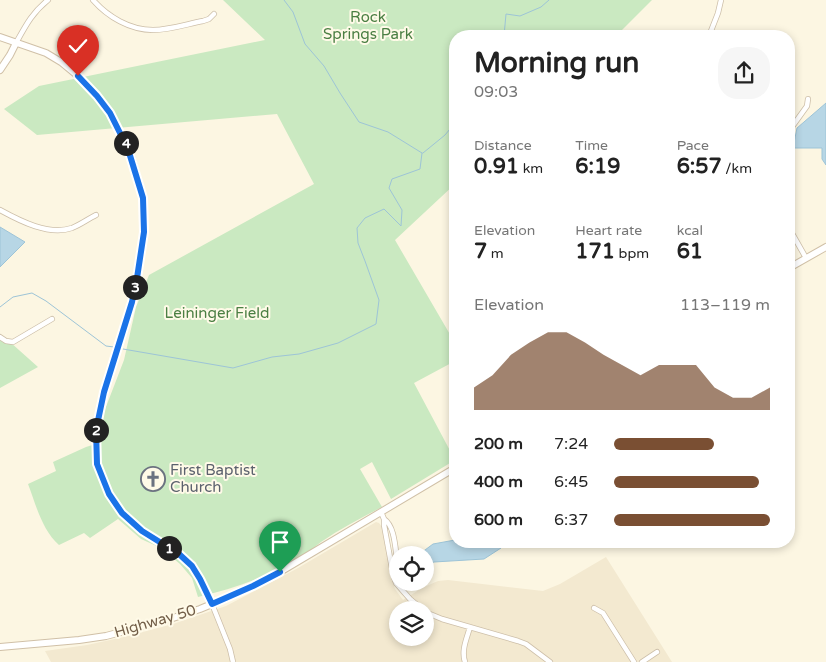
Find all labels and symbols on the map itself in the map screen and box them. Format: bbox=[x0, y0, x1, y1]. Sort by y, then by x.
park label: Rock Springs Park bbox=[323, 8, 413, 43]
pin bbox=[57, 25, 99, 76]
pin: 4 bbox=[114, 130, 138, 156]
pin: 3 bbox=[122, 274, 148, 300]
park label: Leininger Field bbox=[165, 304, 269, 322]
pin: 2 bbox=[84, 418, 108, 442]
place label: First Baptist Church bbox=[170, 461, 256, 496]
church icon: First Baptist Church bbox=[140, 466, 166, 492]
pin bbox=[259, 521, 301, 572]
pin: 1 bbox=[156, 536, 182, 560]
street label: Highway 50 bbox=[112, 601, 198, 641]

